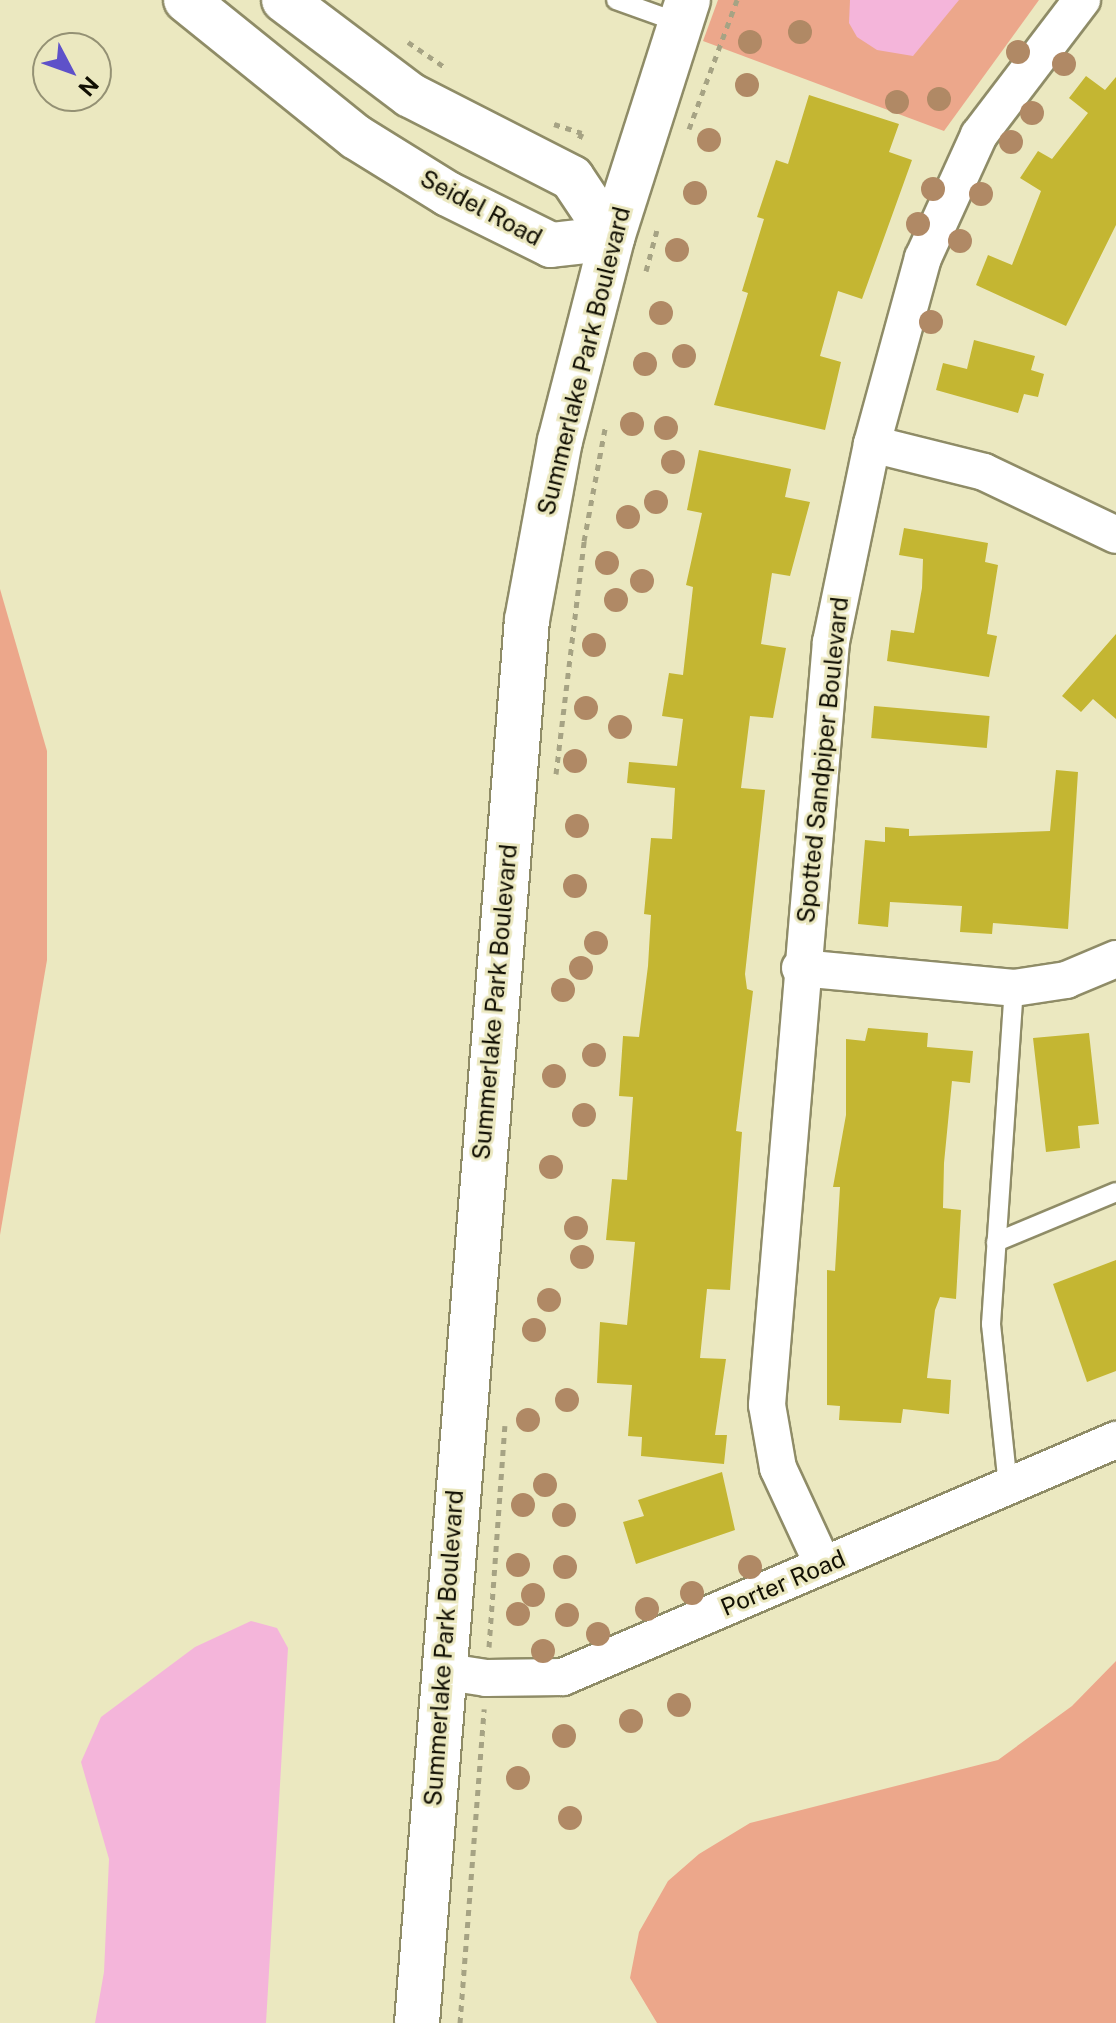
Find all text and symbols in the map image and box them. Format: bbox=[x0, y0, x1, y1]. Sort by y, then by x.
north arrow bbox=[32, 32, 112, 112]
text: N bbox=[73, 71, 104, 101]
street label: Seidel Road bbox=[415, 164, 547, 252]
street label: Summerlake Park Boulevard bbox=[532, 204, 636, 518]
street label: Spotted Sandpiper Boulevard bbox=[792, 595, 854, 925]
street label: Summerlake Park Boulevard bbox=[467, 843, 523, 1161]
street label: Summerlake Park Boulevard bbox=[419, 1489, 469, 1807]
street label: Porter Road bbox=[716, 1544, 850, 1622]

